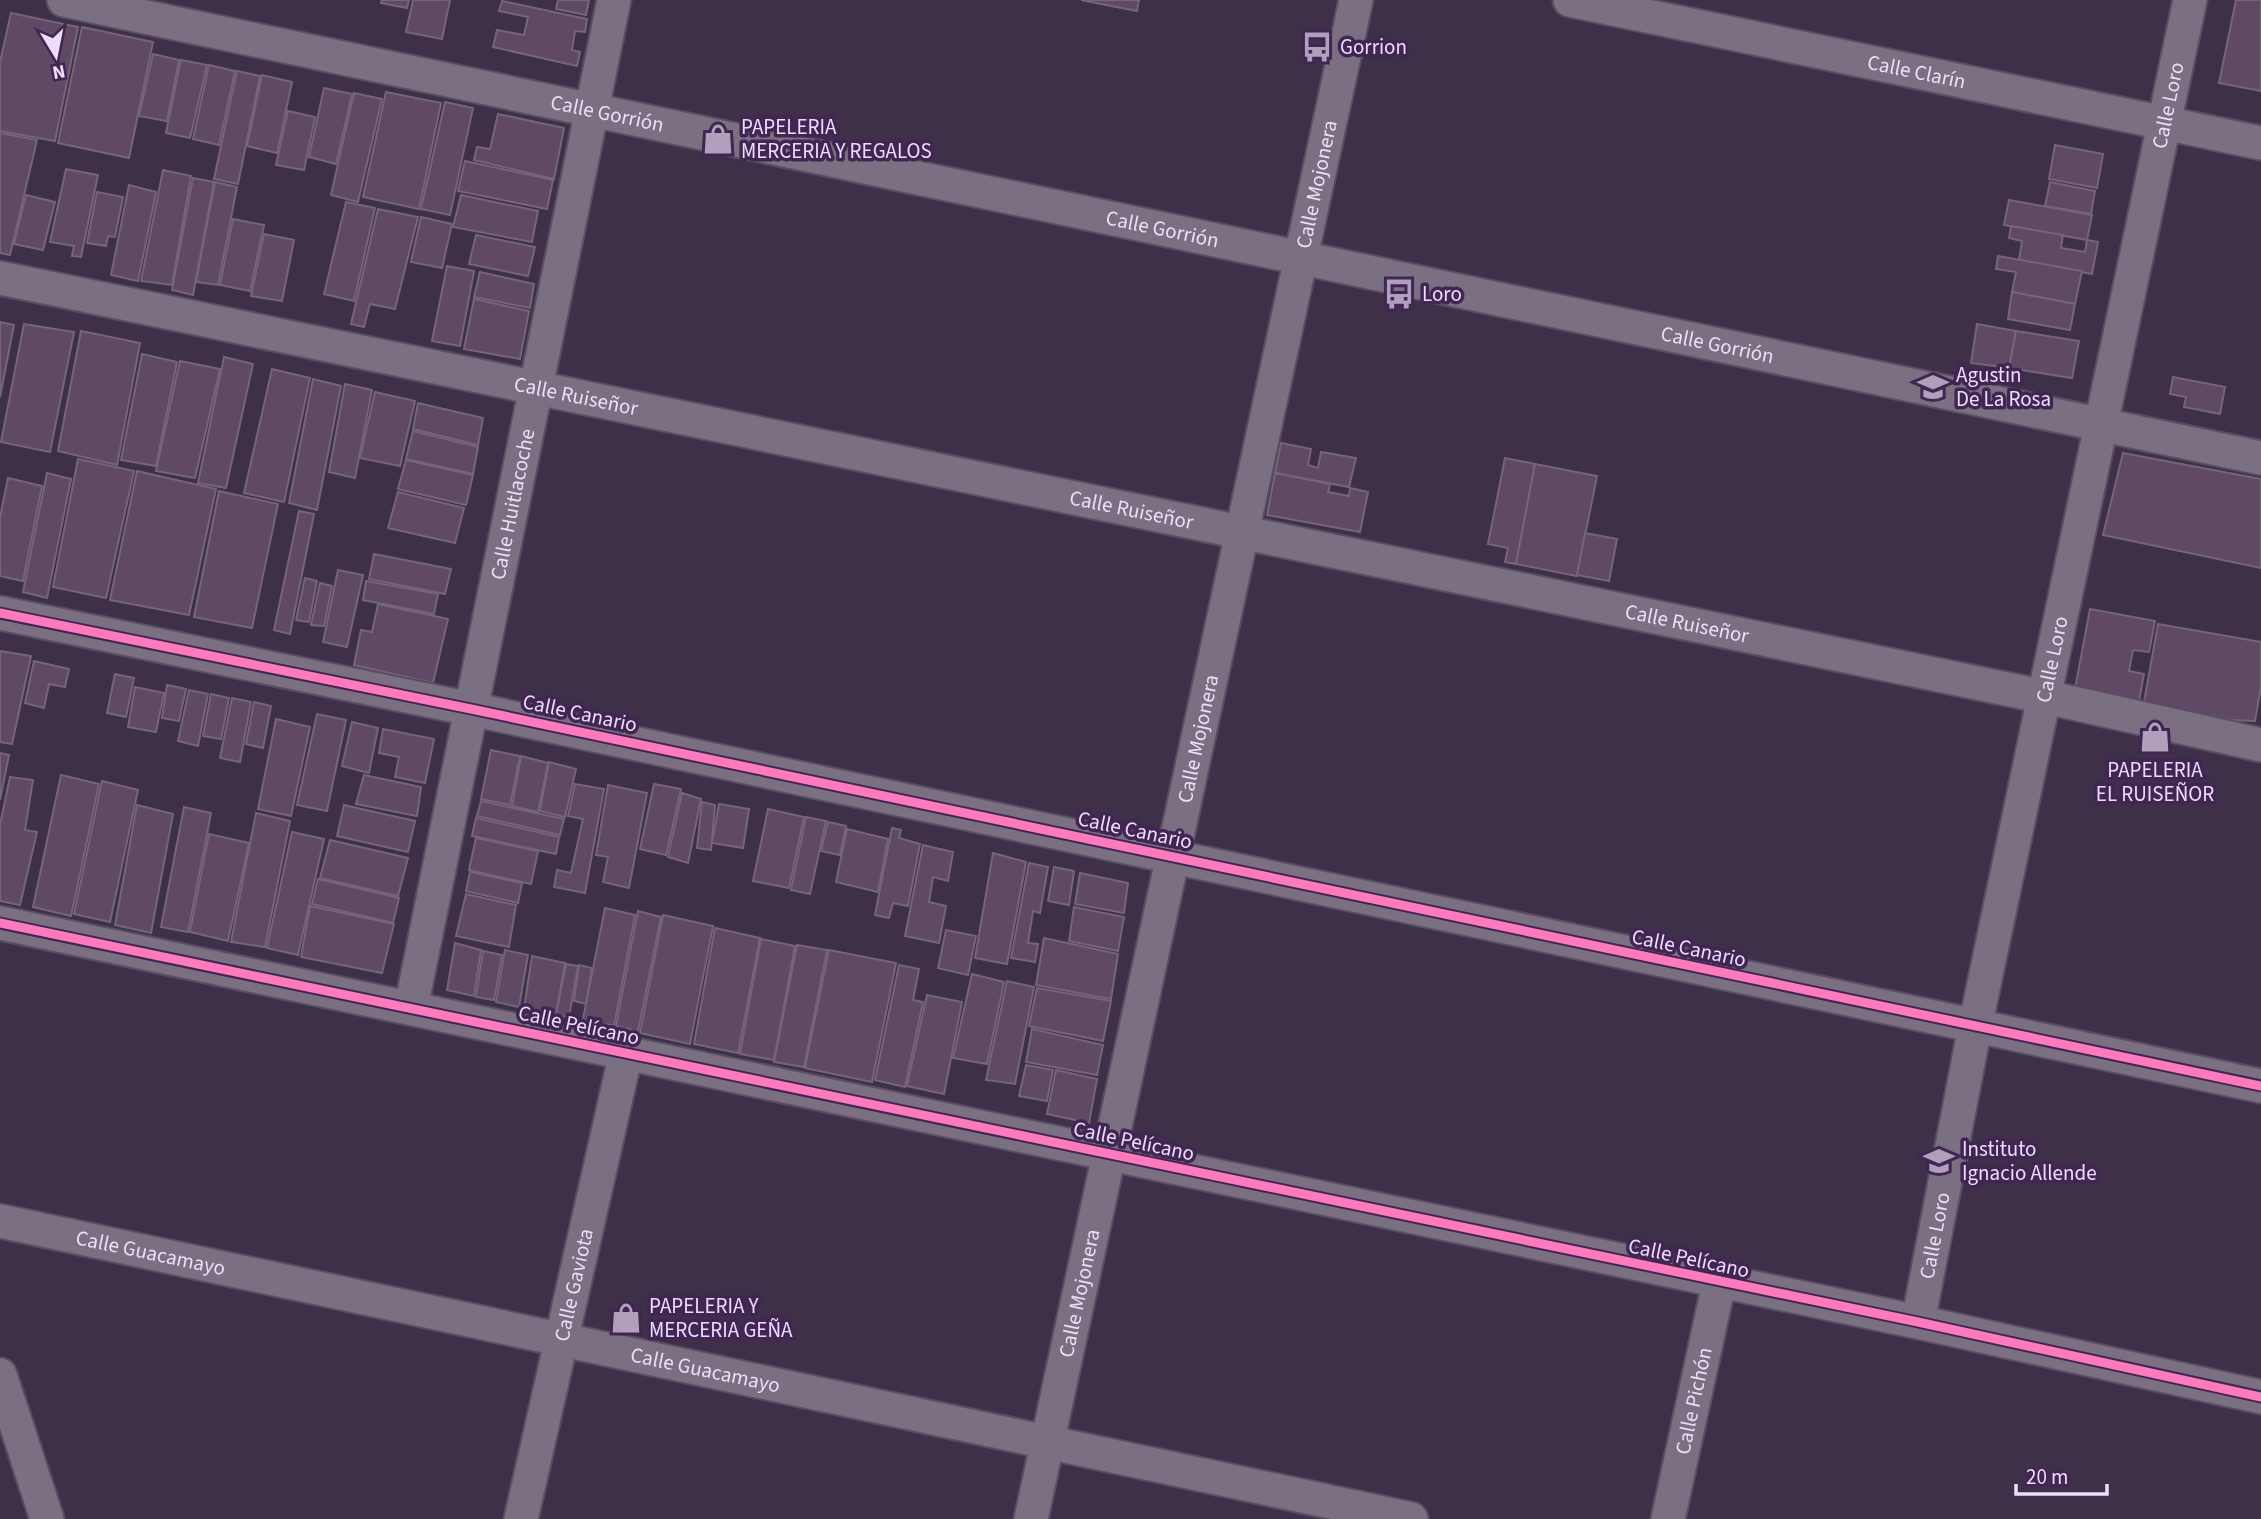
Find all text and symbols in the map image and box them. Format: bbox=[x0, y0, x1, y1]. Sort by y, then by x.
north arrow bbox=[21, 21, 91, 91]
bus stop icon: Gorrion bbox=[1300, 30, 1334, 64]
place label: Gorrion bbox=[1340, 32, 1407, 62]
street label: Calle Clarín bbox=[1865, 47, 1969, 97]
text: N bbox=[50, 57, 67, 86]
street label: Calle Loro bbox=[2144, 59, 2192, 151]
street label: Calle Gorrión bbox=[548, 87, 667, 140]
place label: PAPELERIA MERCERIA Y REGALOS bbox=[741, 112, 932, 166]
street label: Calle Mojonera bbox=[1288, 117, 1345, 251]
shop icon: PAPELERIA MERCERIA Y REGALOS bbox=[701, 122, 735, 156]
street label: Calle Gorrión bbox=[1103, 203, 1222, 255]
bus stop icon: Loro bbox=[1382, 277, 1416, 311]
place label: Loro bbox=[1422, 279, 1462, 309]
street label: Calle Gorrión bbox=[1658, 318, 1777, 371]
place label: Agustin De La Rosa bbox=[1956, 360, 2051, 414]
street label: Calle Ruiseñor bbox=[511, 369, 641, 423]
school or university icon: Agustin De La Rosa bbox=[1916, 370, 1950, 404]
street label: Calle Huitlacoche bbox=[483, 426, 542, 582]
street label: Calle Ruiseñor bbox=[1067, 482, 1197, 537]
street label: Calle Ruiseñor bbox=[1622, 596, 1752, 651]
street label: Calle Loro bbox=[2028, 613, 2076, 705]
street label: Calle Mojonera bbox=[1170, 672, 1226, 806]
street label: Calle Canario bbox=[520, 686, 640, 740]
shop icon: PAPELERIA EL RUISEÑOR bbox=[2138, 720, 2172, 754]
place label: PAPELERIA EL RUISEÑOR bbox=[2096, 755, 2214, 809]
street label: Calle Canario bbox=[1075, 803, 1195, 857]
street label: Calle Canario bbox=[1629, 921, 1749, 975]
street label: Calle Pelícano bbox=[516, 998, 642, 1052]
street label: Calle Pelícano bbox=[1071, 1114, 1197, 1168]
place label: Instituto Ignacio Allende bbox=[1962, 1134, 2097, 1188]
school or university icon: Instituto Ignacio Allende bbox=[1922, 1144, 1956, 1178]
street label: Calle Loro bbox=[1912, 1190, 1958, 1282]
street label: Calle Guacamayo bbox=[73, 1222, 228, 1283]
street label: Calle Gaviota bbox=[547, 1226, 601, 1344]
street label: Calle Mojonera bbox=[1051, 1226, 1108, 1360]
street label: Calle Pelícano bbox=[1626, 1231, 1752, 1285]
place label: PAPELERIA Y MERCERIA GEÑA bbox=[649, 1291, 793, 1345]
shop icon: PAPELERIA Y MERCERIA GEÑA bbox=[609, 1301, 643, 1335]
street label: Calle Guacamayo bbox=[628, 1340, 783, 1400]
street label: Calle Pichón bbox=[1667, 1344, 1720, 1457]
scale bar bbox=[2016, 1452, 2107, 1496]
text: 20 m bbox=[2026, 1462, 2068, 1492]

